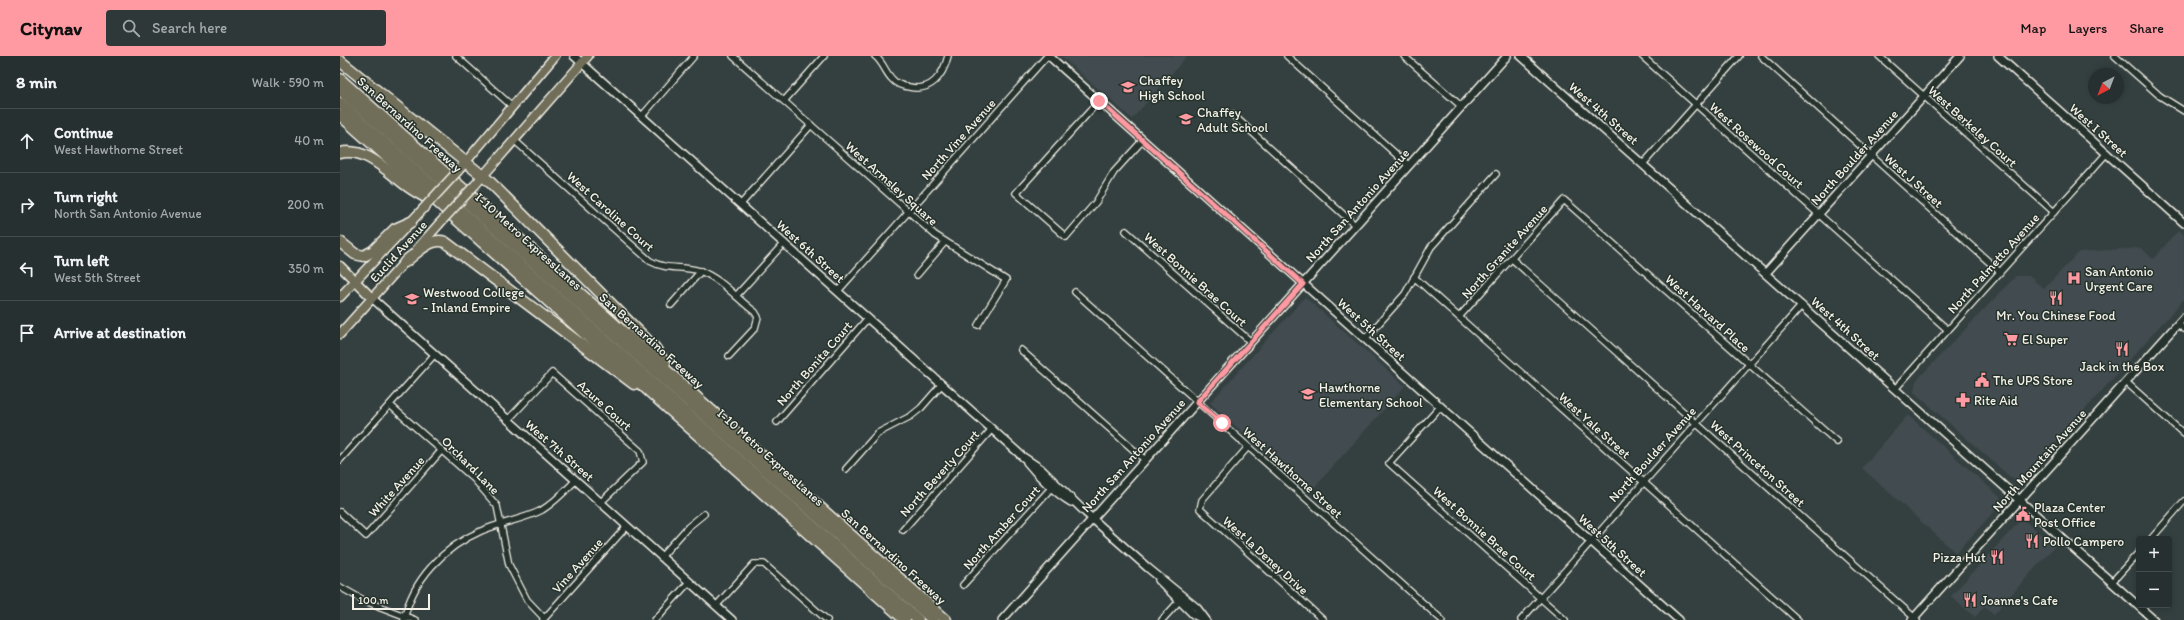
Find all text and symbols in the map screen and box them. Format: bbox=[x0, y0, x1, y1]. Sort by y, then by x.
search box bbox=[106, 10, 386, 46]
text: Citynav bbox=[20, 17, 82, 40]
icon: search bbox=[120, 17, 142, 39]
text: Search here bbox=[152, 19, 227, 37]
text: Map bbox=[2021, 20, 2046, 37]
text: Layers bbox=[2068, 20, 2107, 37]
text: Share bbox=[2129, 20, 2164, 37]
north arrow bbox=[2088, 68, 2124, 104]
text: 8 min bbox=[16, 72, 57, 92]
street label: San Bernardino Freeway bbox=[354, 73, 465, 175]
place label: Chaffey High School bbox=[1139, 73, 1205, 103]
text: Walk · 590 m bbox=[252, 75, 324, 90]
school or university icon: Chaffey High School bbox=[1120, 79, 1136, 95]
street label: West 4th Street bbox=[1566, 79, 1642, 148]
street label: West Berkeley Court bbox=[1925, 83, 2020, 170]
route end bbox=[1090, 92, 1108, 110]
street label: North Vine Avenue bbox=[918, 96, 999, 183]
street label: West Rosewood Court bbox=[1707, 99, 1807, 192]
street label: West I Street bbox=[2067, 100, 2131, 160]
place label: Chaffey Adult School bbox=[1197, 105, 1268, 135]
street label: North Boulder Avenue bbox=[1808, 107, 1901, 208]
school or university icon: Chaffey Adult School bbox=[1178, 111, 1194, 127]
text: Continue bbox=[54, 124, 113, 142]
icon: ahead bbox=[16, 130, 38, 152]
text: 40 m bbox=[294, 133, 324, 148]
street label: West Armsley Square bbox=[843, 138, 941, 229]
text: West Hawthorne Street bbox=[54, 142, 183, 157]
street label: North San Antonio Avenue bbox=[1302, 145, 1412, 265]
street label: West J Street bbox=[1881, 150, 1946, 211]
street label: West Caroline Court bbox=[564, 168, 657, 255]
text: Turn right bbox=[54, 188, 118, 206]
street label: I-10 Metro ExpressLanes bbox=[472, 190, 585, 293]
icon: right bbox=[16, 194, 38, 216]
text: 200 m bbox=[287, 197, 324, 212]
street label: North Granite Avenue bbox=[1458, 201, 1550, 301]
text: North San Antonio Avenue bbox=[54, 206, 202, 221]
street label: North Palmetto Avenue bbox=[1944, 210, 2042, 317]
street label: Euclid Avenue bbox=[367, 217, 430, 285]
street label: West 6th Street bbox=[773, 217, 848, 286]
street label: West Bonnie Brae Court bbox=[1141, 229, 1250, 330]
text: Turn left bbox=[54, 252, 109, 270]
icon: left bbox=[16, 258, 38, 280]
text: 350 m bbox=[288, 261, 324, 276]
place label: San Antonio Urgent Care bbox=[2085, 264, 2154, 294]
text: West 5th Street bbox=[54, 270, 141, 285]
hospital icon: San Antonio Urgent Care bbox=[2066, 270, 2082, 286]
street label: West Harvard Place bbox=[1662, 271, 1753, 355]
place label: Westwood College - Inland Empire bbox=[423, 285, 524, 315]
street label: San Bernardino Freeway bbox=[596, 289, 707, 391]
restaurant icon: Mr. You Chinese Food bbox=[2048, 290, 2064, 306]
school or university icon: Westwood College - Inland Empire bbox=[404, 291, 420, 307]
street label: West 4th Street bbox=[1808, 293, 1883, 363]
street label: West 5th Street bbox=[1334, 295, 1409, 364]
place label: Mr. You Chinese Food bbox=[1996, 308, 2116, 323]
street label: North Bonita Court bbox=[773, 318, 855, 409]
icon: arrive bbox=[16, 322, 38, 344]
text: Arrive at destination bbox=[54, 324, 186, 342]
supermarket icon: El Super bbox=[2003, 331, 2019, 347]
place label: El Super bbox=[2022, 332, 2069, 347]
restaurant icon: Jack in the Box bbox=[2114, 341, 2130, 357]
place label: Jack in the Box bbox=[2080, 359, 2165, 374]
public building icon: The UPS Store bbox=[1974, 372, 1990, 388]
place label: The UPS Store bbox=[1993, 373, 2073, 388]
street label: Azure Court bbox=[574, 377, 635, 434]
place label: Hawthorne Elementary School bbox=[1319, 380, 1423, 410]
school or university icon: Hawthorne Elementary School bbox=[1300, 386, 1316, 402]
street label: West Yale Street bbox=[1556, 389, 1634, 462]
pharmacy icon: Rite Aid bbox=[1955, 392, 1971, 408]
place label: Rite Aid bbox=[1974, 393, 2018, 408]
street label: North San Antonio Avenue bbox=[1078, 395, 1188, 515]
street label: North Boulder Avenue bbox=[1606, 404, 1699, 505]
street label: I-10 Metro ExpressLanes bbox=[714, 406, 827, 509]
street label: North Mountain Avenue bbox=[1989, 406, 2089, 515]
route start bbox=[1213, 414, 1231, 432]
street label: West 7th Street bbox=[522, 416, 597, 484]
street label: West Princeton Street bbox=[1707, 417, 1808, 510]
street label: West Hawthorne Street bbox=[1240, 424, 1346, 521]
street label: North Beverly Court bbox=[896, 427, 982, 520]
street label: Orchard Lane bbox=[439, 433, 503, 497]
street label: White Avenue bbox=[365, 453, 428, 520]
street label: North Amber Court bbox=[960, 482, 1043, 572]
street label: West Bonnie Brae Court bbox=[1430, 483, 1539, 584]
place label: Plaza Center Post Office bbox=[2034, 500, 2105, 530]
street label: San Bernardino Freeway bbox=[838, 505, 949, 607]
public building icon: Plaza Center Post Office bbox=[2015, 506, 2031, 522]
street label: West 5th Street bbox=[1575, 511, 1650, 580]
street label: West la Deney Drive bbox=[1220, 513, 1312, 598]
restaurant icon: Pollo Campero bbox=[2024, 533, 2040, 549]
place label: Pollo Campero bbox=[2043, 534, 2125, 549]
street label: Vine Avenue bbox=[549, 535, 606, 596]
map controls bbox=[2136, 536, 2172, 608]
button: + bbox=[2136, 536, 2172, 572]
restaurant icon: Pizza Hut bbox=[1989, 549, 2005, 565]
place label: Pizza Hut bbox=[1933, 550, 1986, 565]
button: − bbox=[2136, 572, 2172, 608]
scale bar bbox=[352, 592, 430, 611]
restaurant icon: Joanne's Cafe bbox=[1962, 592, 1978, 608]
place label: Joanne's Cafe bbox=[1981, 593, 2058, 608]
text: 100 m bbox=[358, 594, 388, 607]

